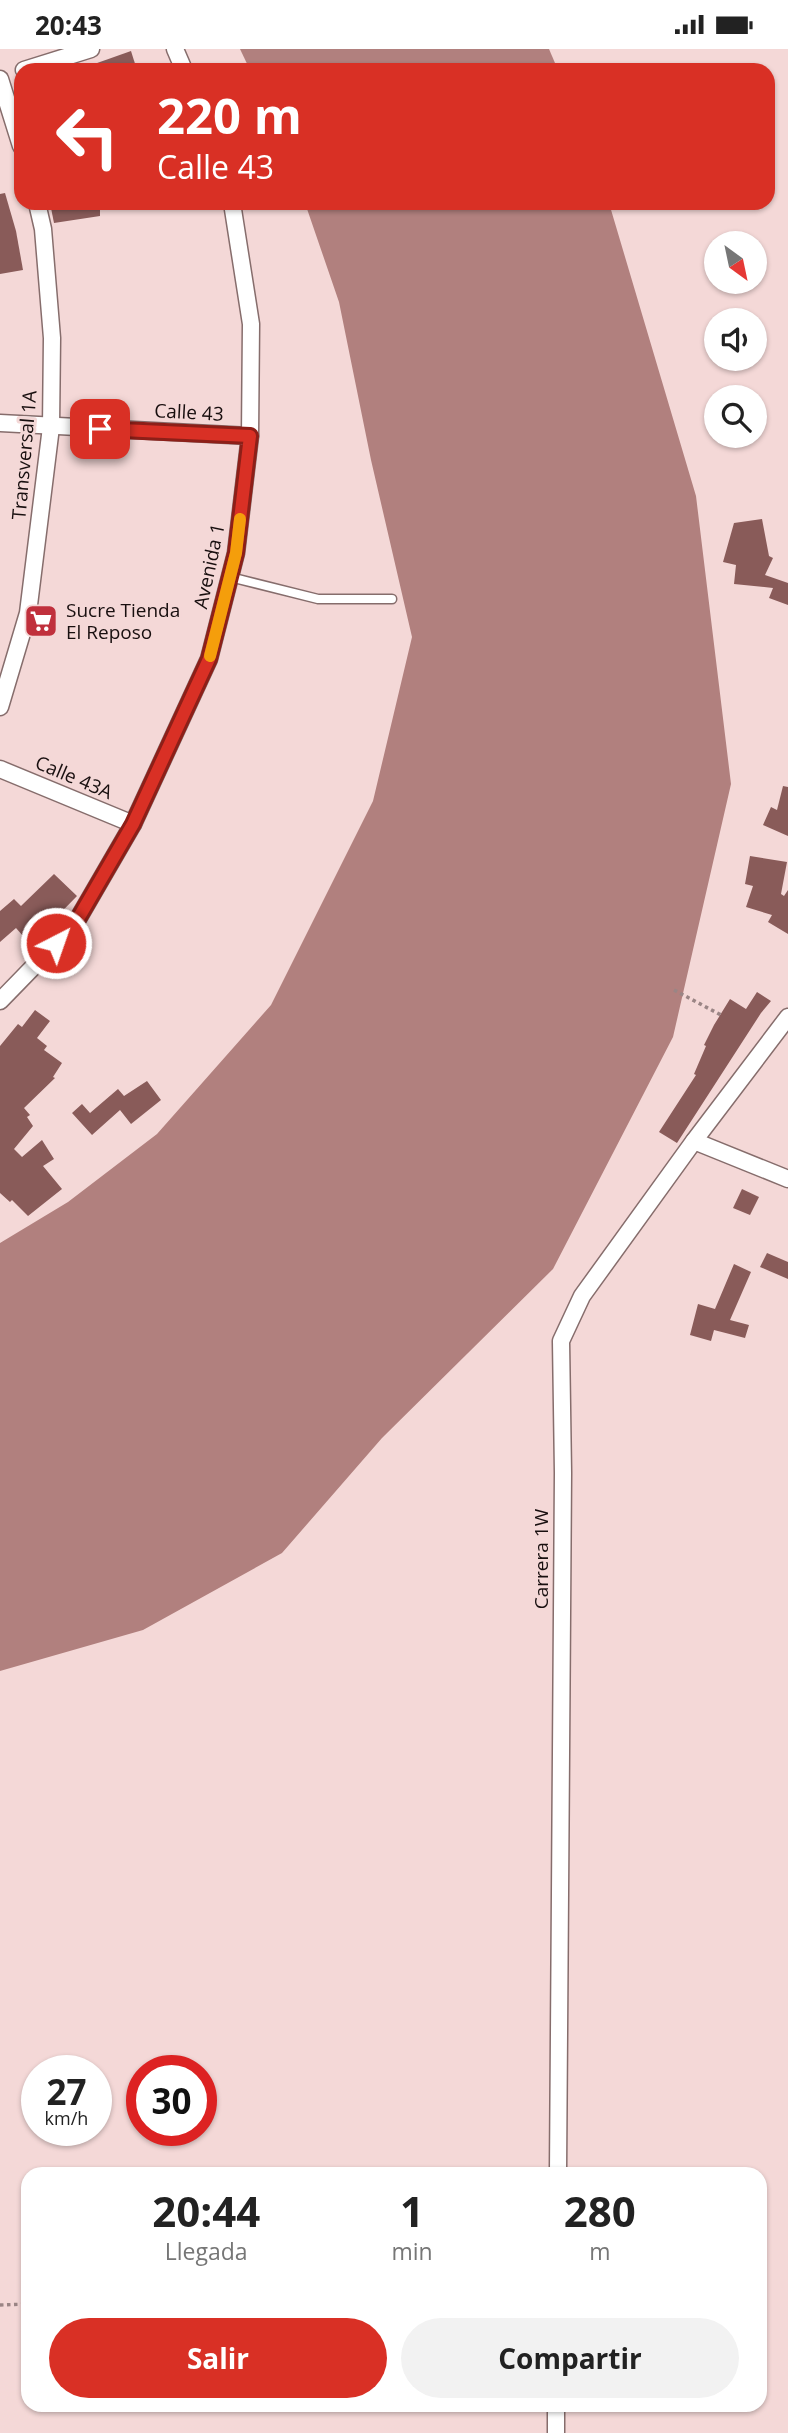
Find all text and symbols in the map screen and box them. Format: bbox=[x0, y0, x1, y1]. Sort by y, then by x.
text: 20:43 bbox=[35, 7, 102, 43]
text: 220 m bbox=[157, 82, 302, 148]
icon: left bbox=[42, 91, 133, 182]
text: Calle 43 bbox=[157, 145, 274, 188]
north arrow bbox=[704, 231, 766, 294]
map controls bbox=[704, 231, 767, 448]
button: sound bbox=[704, 308, 767, 371]
button: search bbox=[704, 385, 767, 448]
street label: Transversal 1A bbox=[5, 389, 43, 521]
street label: Calle 43 bbox=[154, 397, 224, 427]
pin bbox=[70, 399, 130, 459]
icon: arrive bbox=[81, 410, 119, 448]
street label: Avenida 1 bbox=[187, 521, 231, 611]
place label: Sucre Tienda El Reposo bbox=[66, 597, 180, 645]
supermarket icon: Sucre Tienda El Reposo bbox=[22, 602, 60, 640]
street label: Calle 43A bbox=[31, 749, 117, 805]
position arrow bbox=[19, 906, 93, 980]
street label: Carrera 1W bbox=[528, 1508, 554, 1609]
speed limit sign: 30 bbox=[126, 2055, 217, 2146]
text: 27 bbox=[46, 2068, 87, 2115]
text: km/h bbox=[45, 2106, 88, 2130]
text: 20:44 bbox=[152, 2182, 260, 2239]
text: 1 bbox=[400, 2182, 424, 2239]
text: 280 bbox=[564, 2182, 636, 2239]
text: Llegada bbox=[165, 2235, 248, 2267]
text: min bbox=[391, 2235, 433, 2267]
text: m bbox=[589, 2235, 610, 2267]
button: Salir bbox=[49, 2318, 387, 2398]
button: Compartir bbox=[401, 2318, 739, 2398]

